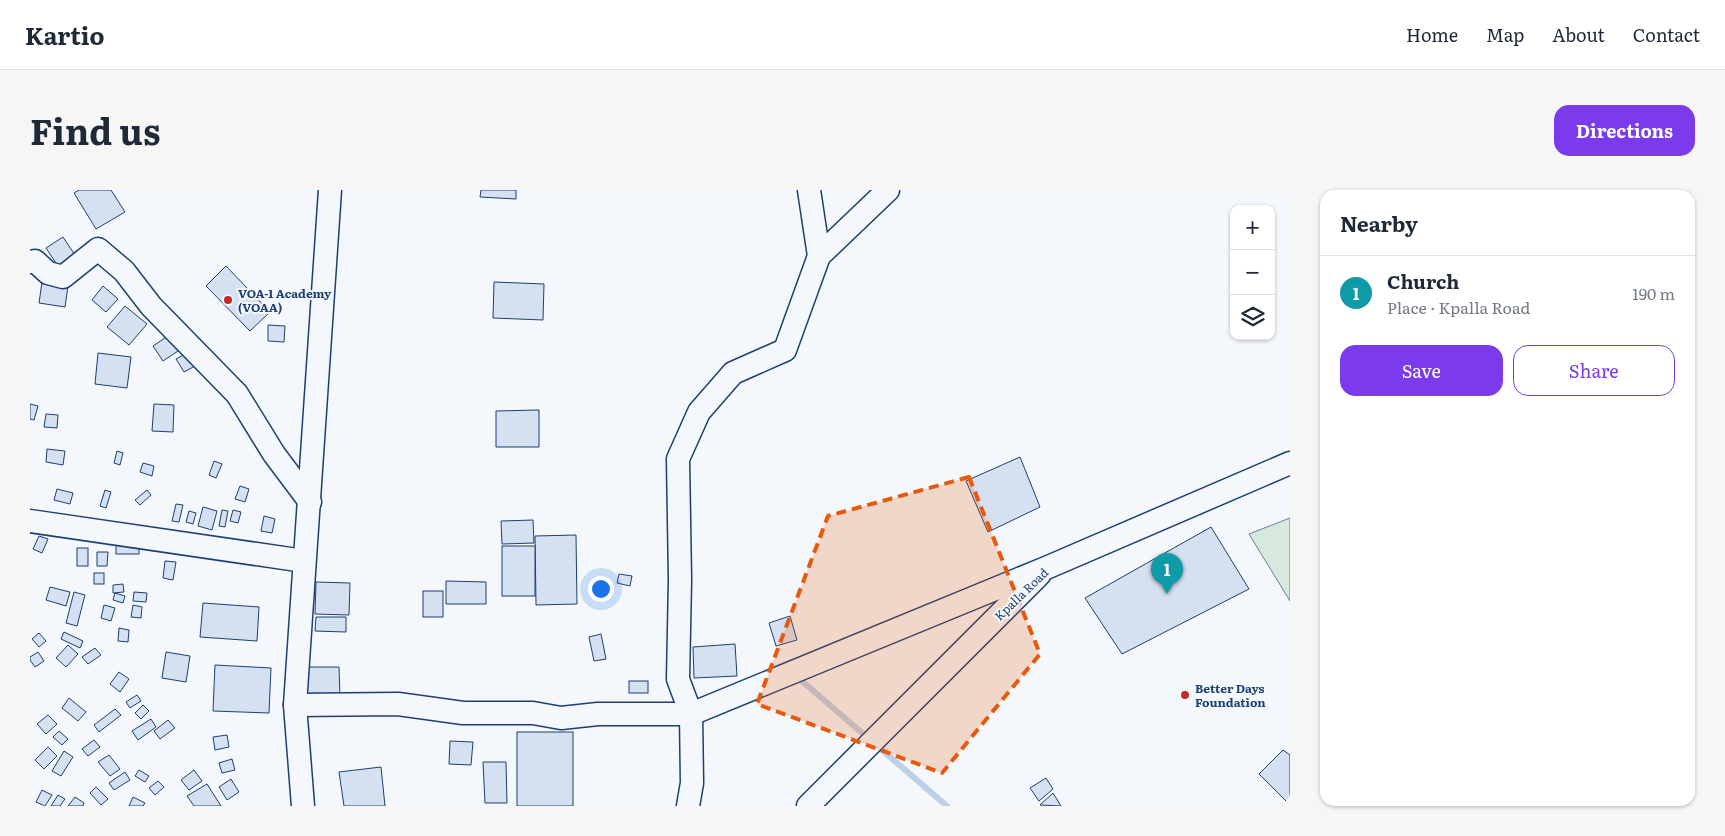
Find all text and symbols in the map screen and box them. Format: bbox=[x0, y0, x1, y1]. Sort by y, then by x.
text: Kartio bbox=[25, 17, 104, 52]
text: Home bbox=[1406, 21, 1458, 48]
text: Map bbox=[1486, 21, 1524, 48]
text: About bbox=[1552, 21, 1605, 48]
text: Contact bbox=[1633, 21, 1700, 48]
text: Find us bbox=[30, 104, 160, 156]
button: Directions bbox=[1554, 105, 1695, 156]
map controls bbox=[1230, 205, 1275, 340]
button: + bbox=[1230, 205, 1275, 250]
text: Nearby bbox=[1340, 207, 1418, 238]
button: − bbox=[1230, 250, 1275, 295]
text: Church bbox=[1387, 267, 1459, 295]
text: 1 bbox=[1353, 281, 1359, 305]
text: 190 m bbox=[1632, 281, 1675, 305]
place label: VOA-1 Academy (VOAA) bbox=[238, 284, 332, 316]
marker: VOA-1 Academy (VOAA) bbox=[222, 294, 234, 306]
button: layers bbox=[1230, 295, 1275, 340]
text: Place · Kpalla Road bbox=[1387, 295, 1530, 319]
button: Save bbox=[1340, 345, 1503, 396]
button: Share bbox=[1513, 345, 1675, 396]
pin: 1 bbox=[1151, 553, 1183, 594]
street label: Kpalla Road bbox=[990, 563, 1052, 624]
your location bbox=[588, 576, 614, 602]
place label: Better Days Foundation bbox=[1195, 679, 1266, 711]
marker: Better Days Foundation bbox=[1179, 689, 1191, 701]

